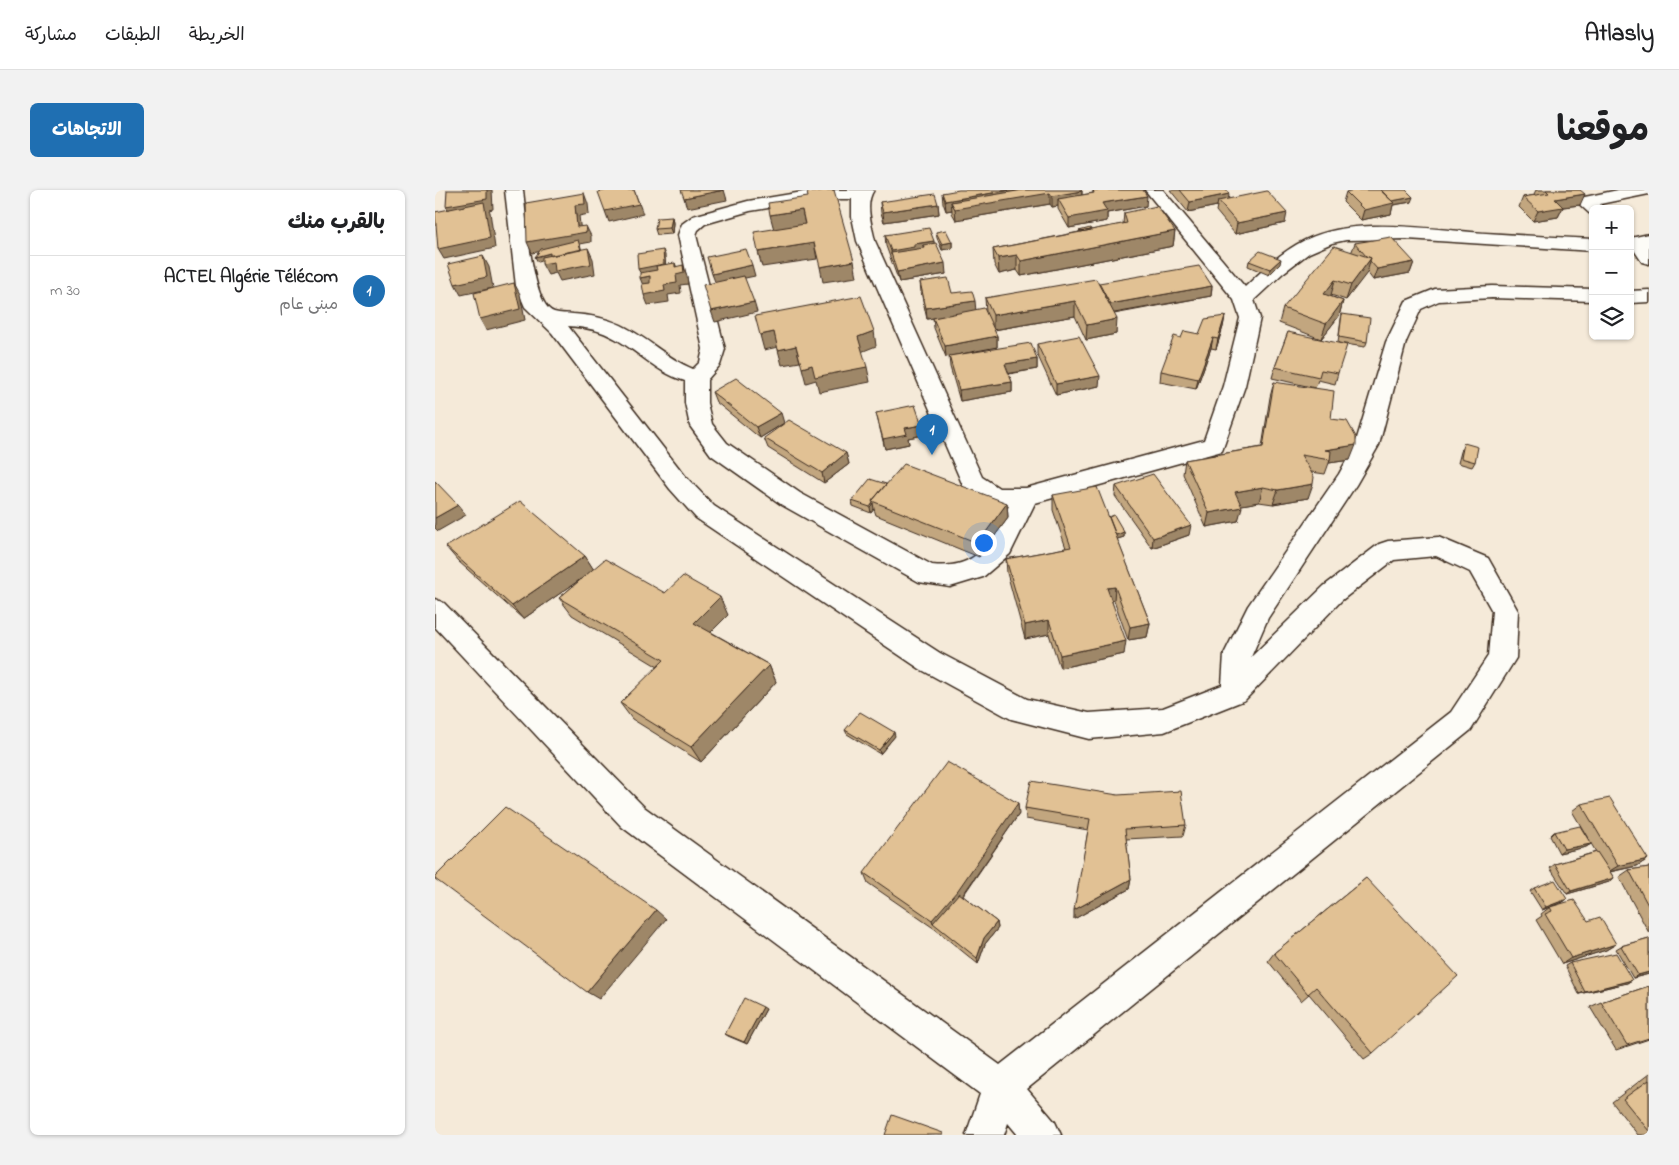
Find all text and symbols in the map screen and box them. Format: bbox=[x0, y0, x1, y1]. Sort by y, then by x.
text: Atlasly bbox=[1585, 17, 1654, 52]
text: مشاركة bbox=[25, 23, 77, 49]
text: الطبقات bbox=[105, 23, 161, 49]
text: الخريطة bbox=[189, 23, 245, 49]
button: الاتجاهات bbox=[30, 103, 144, 157]
text: موقعنا bbox=[1556, 106, 1649, 157]
map controls bbox=[1589, 205, 1634, 340]
button: + bbox=[1589, 205, 1634, 250]
text: بالقرب منك bbox=[288, 208, 385, 238]
button: − bbox=[1589, 250, 1634, 295]
text: ACTEL Algérie Télécom bbox=[164, 264, 338, 291]
text: 30 m bbox=[50, 279, 80, 303]
text: 1 bbox=[366, 279, 372, 303]
text: مبنى عام bbox=[279, 293, 338, 317]
button: layers bbox=[1589, 295, 1634, 340]
pin: 1 bbox=[916, 414, 948, 455]
your location bbox=[971, 530, 997, 556]

